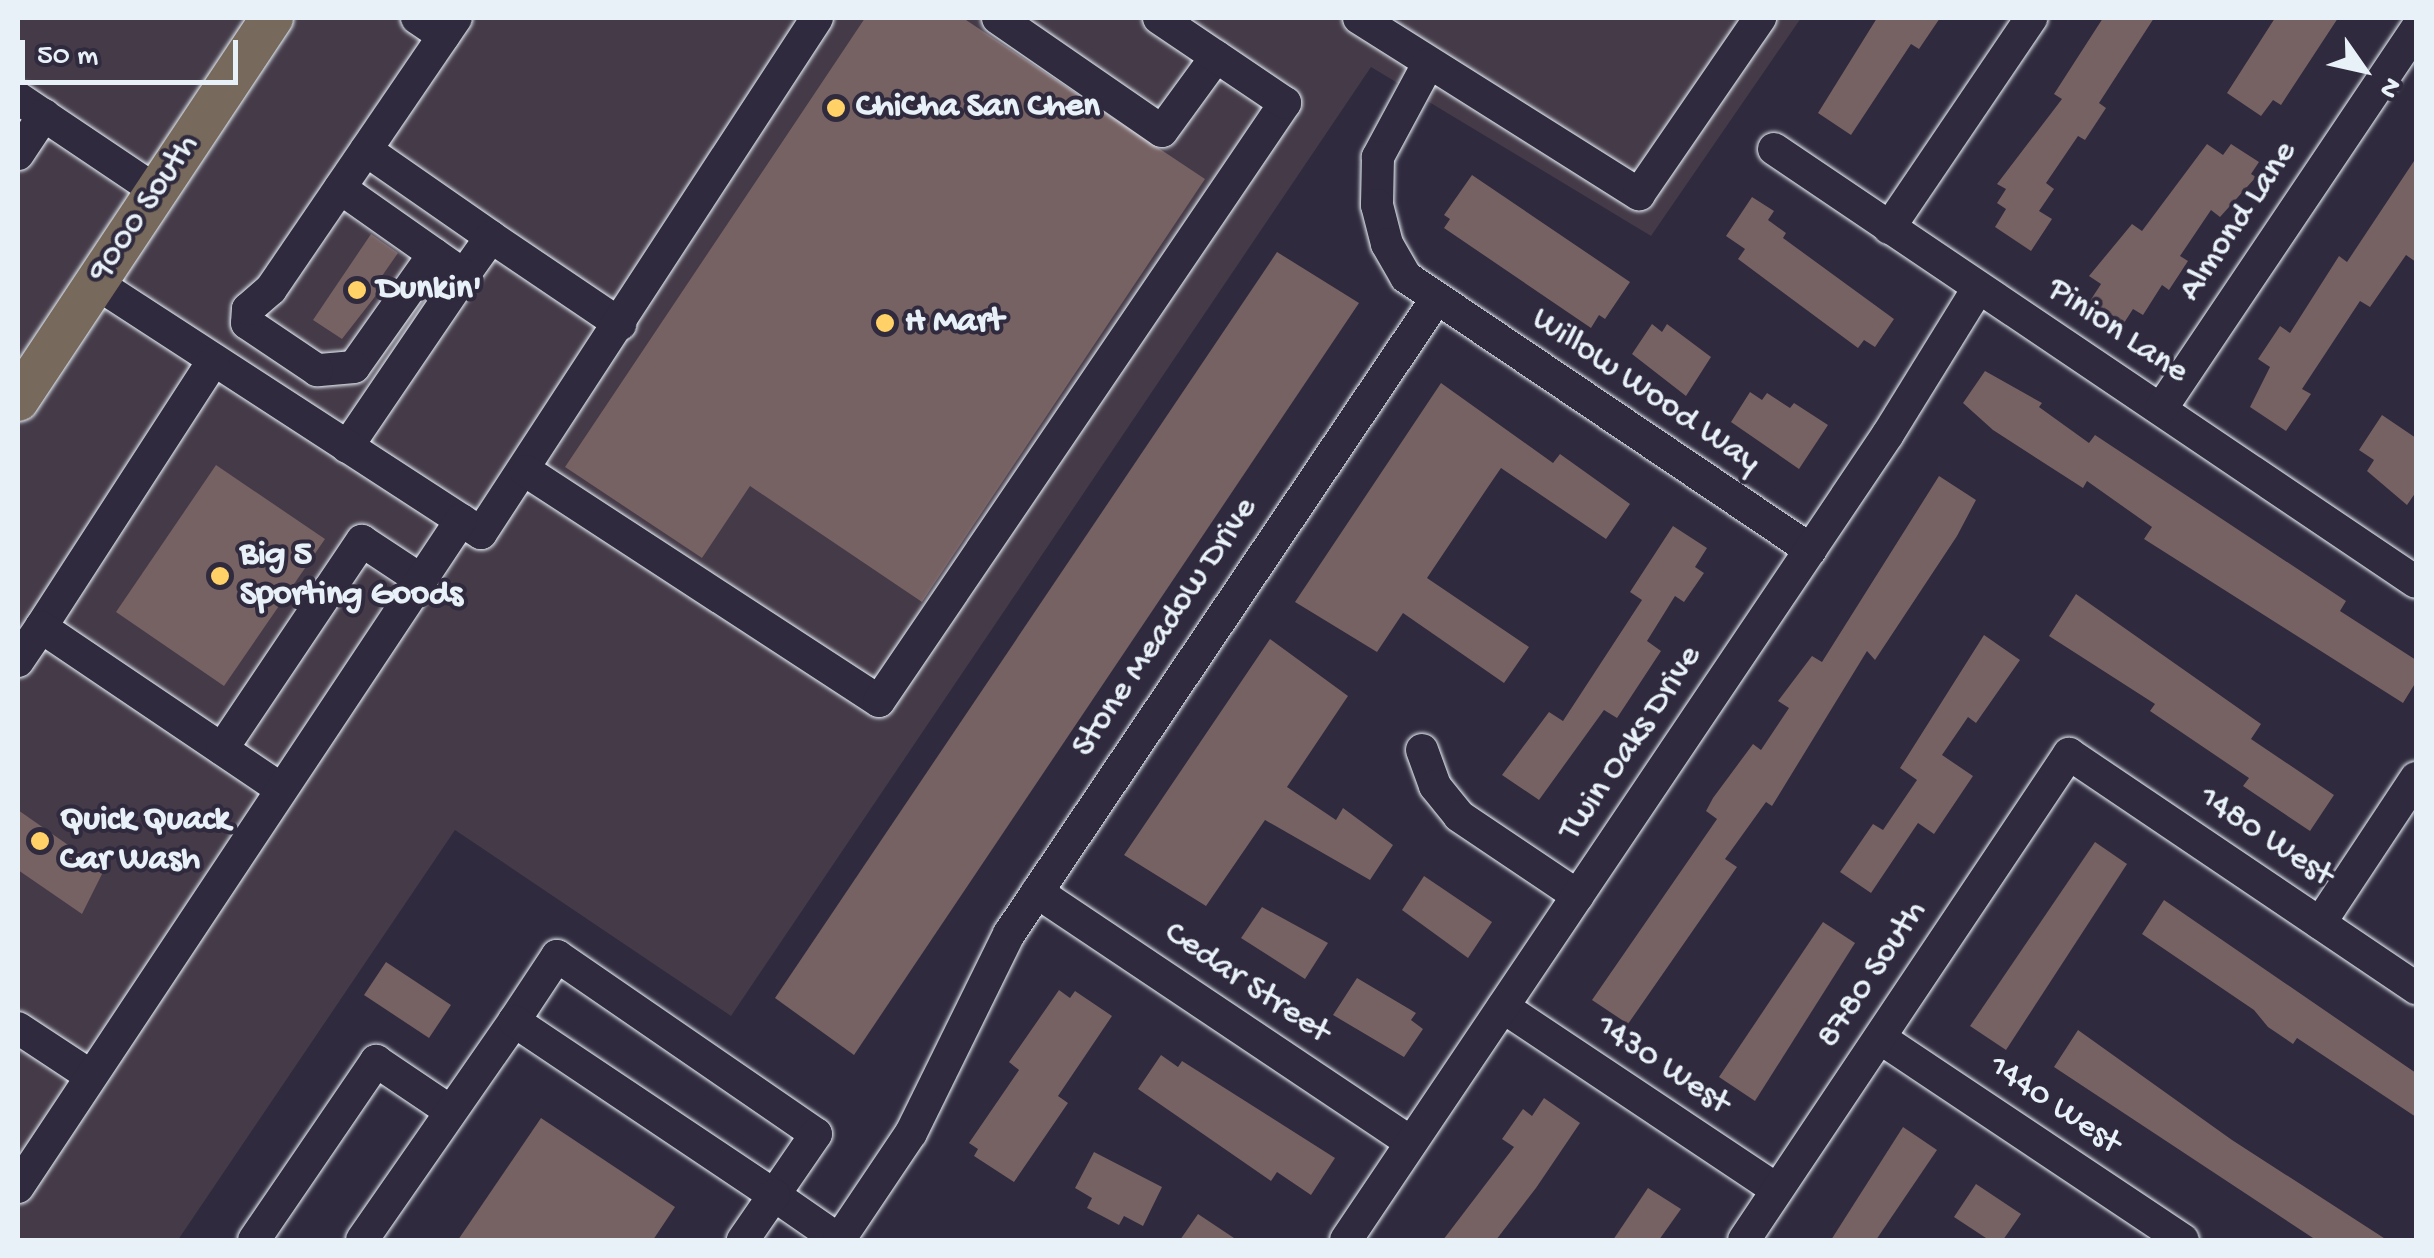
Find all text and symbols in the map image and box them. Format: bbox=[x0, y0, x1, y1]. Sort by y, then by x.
scale bar bbox=[25, 20, 242, 82]
north arrow bbox=[2314, 20, 2414, 120]
text: 50 m bbox=[37, 40, 98, 75]
text: N bbox=[2370, 70, 2408, 104]
place label: ChiCha San Chen bbox=[856, 87, 1100, 129]
marker: ChiCha San Chen bbox=[825, 97, 847, 119]
street label: 9000 South bbox=[80, 127, 210, 291]
street label: Almond Lane bbox=[2170, 134, 2308, 310]
place label: Dunkin' bbox=[377, 269, 482, 311]
street label: Pinion Lane bbox=[2038, 270, 2196, 394]
marker: Dunkin' bbox=[346, 279, 368, 301]
street label: Willow Wood Way bbox=[1522, 300, 1768, 484]
place label: H Mart bbox=[905, 302, 1004, 344]
marker: H Mart bbox=[874, 312, 896, 334]
street label: Stone Meadow Drive bbox=[1064, 490, 1268, 766]
place label: Big 5 Sporting Goods bbox=[240, 535, 463, 617]
marker: Big 5 Sporting Goods bbox=[209, 565, 231, 587]
street label: Twin Oaks Drive bbox=[1551, 638, 1713, 850]
street label: 1480 West bbox=[2190, 778, 2340, 898]
place label: Quick Quack Car Wash bbox=[60, 800, 230, 882]
marker: Quick Quack Car Wash bbox=[29, 830, 51, 852]
street label: 8780 South bbox=[1808, 893, 1938, 1057]
street label: Cedar Street bbox=[1155, 913, 1337, 1055]
street label: 1430 West bbox=[1587, 1006, 1737, 1126]
street label: 1440 West bbox=[1980, 1047, 2128, 1165]

